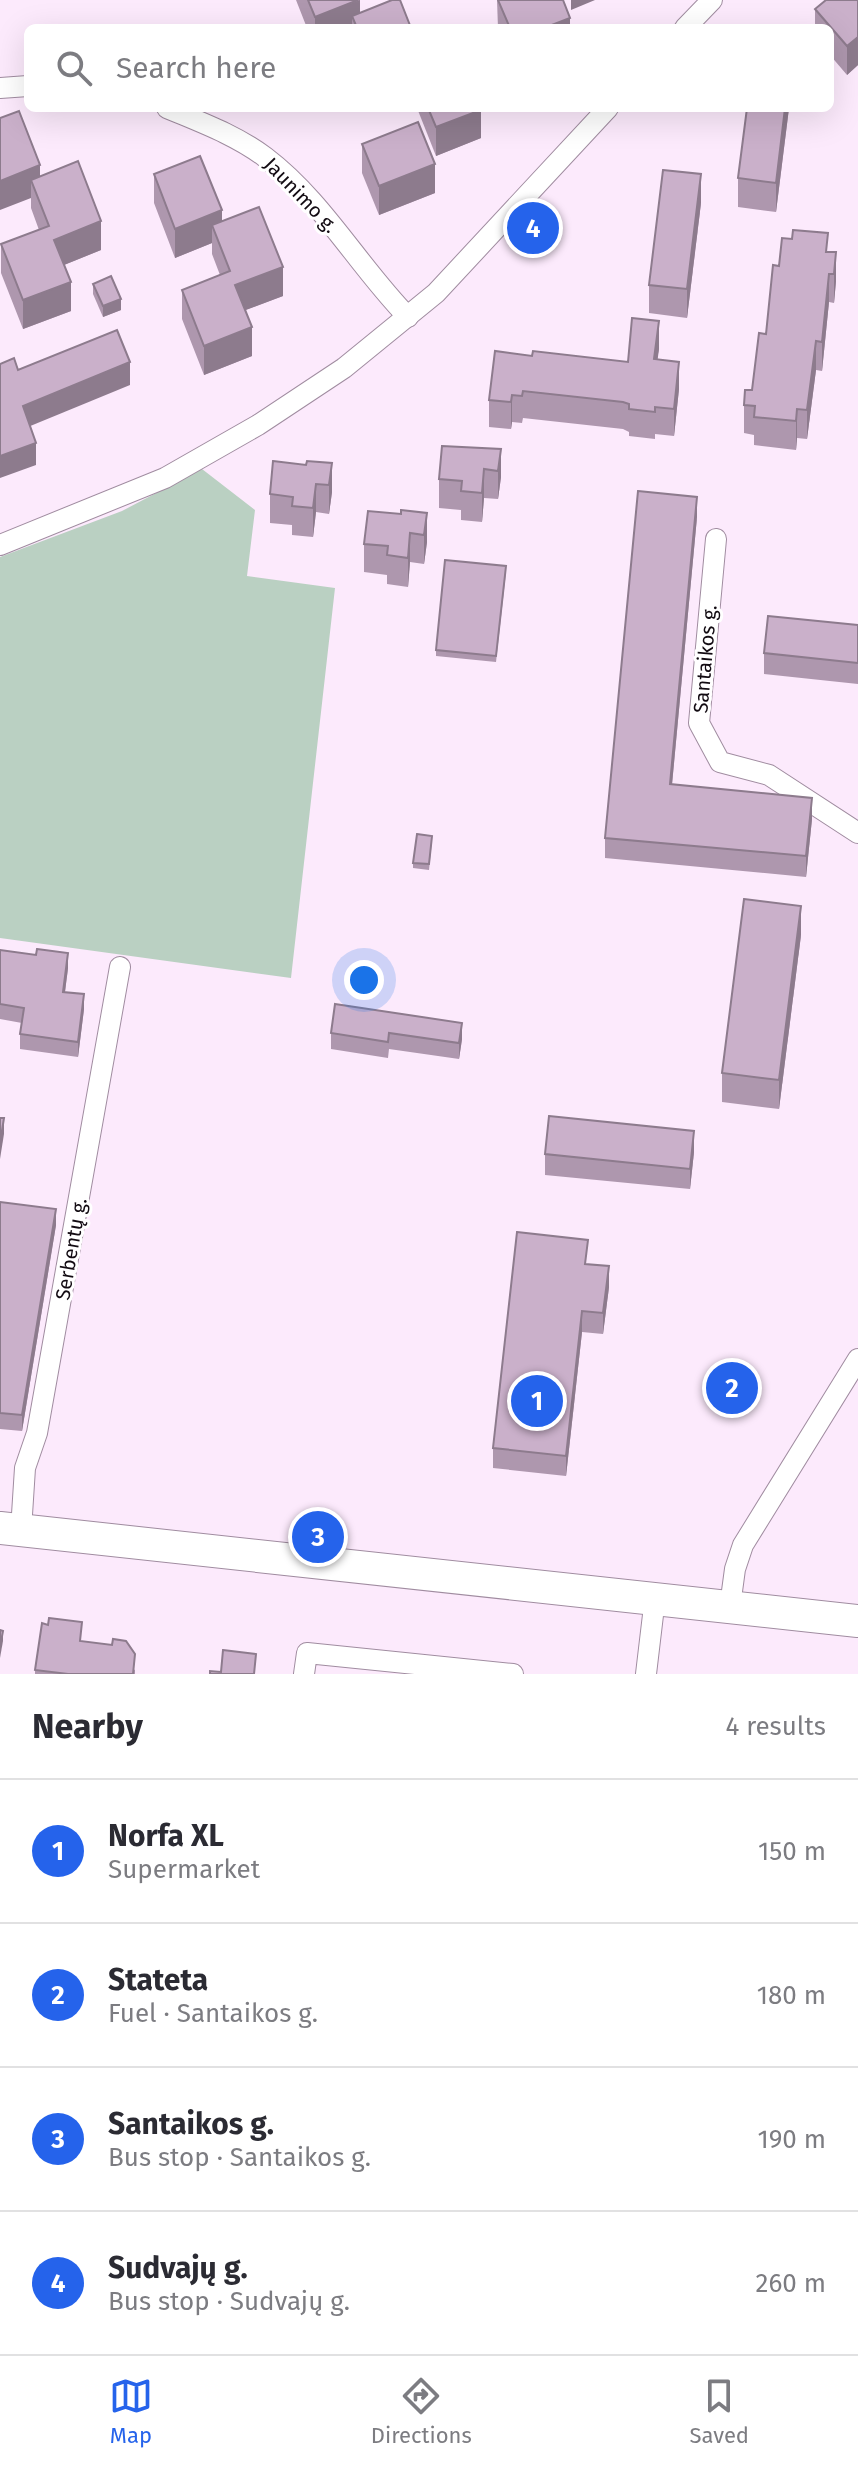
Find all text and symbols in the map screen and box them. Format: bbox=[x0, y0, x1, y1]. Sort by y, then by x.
search box bbox=[24, 24, 834, 112]
icon: search bbox=[52, 46, 96, 90]
text: Search here bbox=[116, 50, 276, 86]
street label: Jaunimo g. bbox=[259, 152, 343, 238]
pin: 4 bbox=[507, 198, 559, 258]
street label: Santaikos g. bbox=[688, 604, 722, 714]
your location bbox=[344, 960, 384, 1000]
street label: Serbentų g. bbox=[50, 1196, 92, 1302]
pin: 2 bbox=[706, 1358, 758, 1418]
pin: 1 bbox=[511, 1371, 563, 1431]
pin: 3 bbox=[292, 1507, 344, 1567]
text: Nearby bbox=[32, 1706, 143, 1747]
text: 4 results bbox=[725, 1711, 826, 1742]
text: Norfa XL bbox=[108, 1818, 224, 1854]
text: 1 bbox=[52, 1836, 64, 1867]
text: 150 m bbox=[758, 1836, 826, 1867]
text: Supermarket bbox=[108, 1854, 260, 1885]
text: Stateta bbox=[108, 1962, 208, 1998]
text: 2 bbox=[51, 1980, 65, 2011]
text: 180 m bbox=[757, 1980, 826, 2011]
text: Fuel · Santaikos g. bbox=[108, 1998, 318, 2029]
text: Santaikos g. bbox=[108, 2106, 274, 2142]
text: 3 bbox=[51, 2124, 65, 2155]
text: 190 m bbox=[757, 2124, 826, 2155]
text: Bus stop · Santaikos g. bbox=[108, 2142, 371, 2173]
text: Sudvajų g. bbox=[108, 2250, 248, 2286]
text: 4 bbox=[51, 2268, 65, 2299]
text: 260 m bbox=[756, 2268, 826, 2299]
text: Bus stop · Sudvajų g. bbox=[108, 2286, 350, 2317]
tab: Map bbox=[109, 2374, 153, 2449]
tab: Directions bbox=[371, 2374, 472, 2449]
tab: Saved bbox=[690, 2374, 749, 2449]

